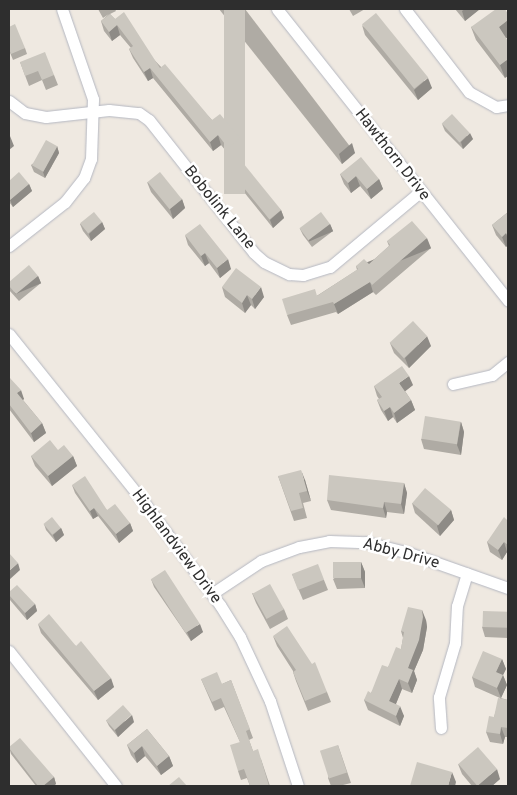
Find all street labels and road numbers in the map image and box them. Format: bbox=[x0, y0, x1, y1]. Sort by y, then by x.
street label: Hawthorn Drive bbox=[350, 105, 434, 205]
street label: Bobolink Lane bbox=[179, 162, 259, 254]
street label: Highlandview Drive bbox=[127, 486, 225, 608]
street label: Abby Drive bbox=[360, 535, 442, 573]

